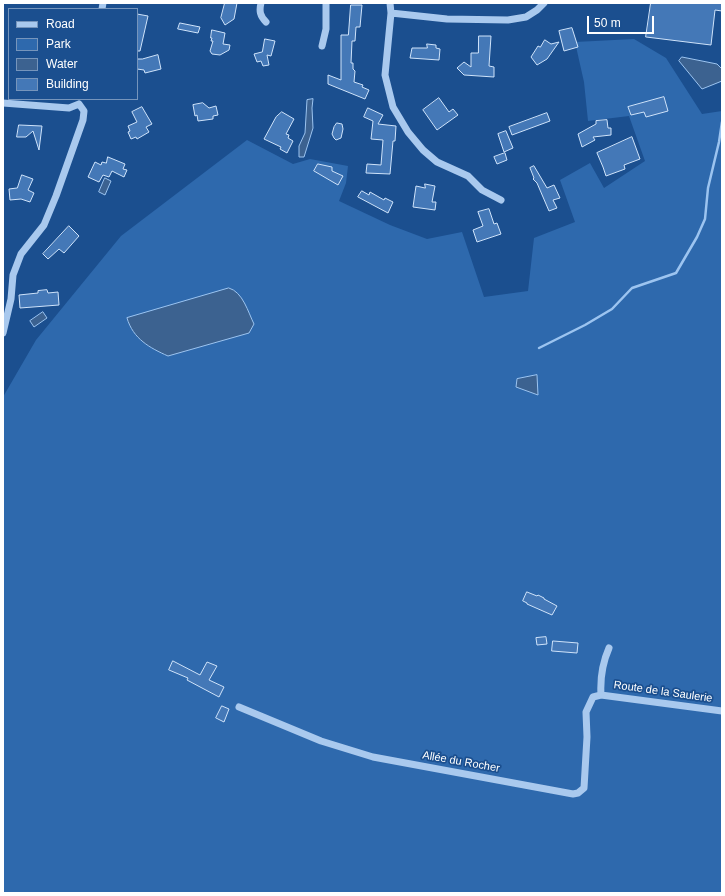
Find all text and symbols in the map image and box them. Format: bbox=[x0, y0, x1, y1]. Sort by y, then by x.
legend bbox=[8, 8, 138, 100]
scale bar bbox=[589, 8, 656, 34]
text: 50 m bbox=[594, 16, 621, 30]
text: Road bbox=[46, 17, 75, 31]
text: Park bbox=[46, 37, 71, 51]
text: Water bbox=[46, 57, 78, 71]
text: Building bbox=[46, 77, 89, 91]
street label: Route de la Saulerie bbox=[613, 679, 713, 705]
street label: Allée du Rocher bbox=[421, 749, 501, 775]

